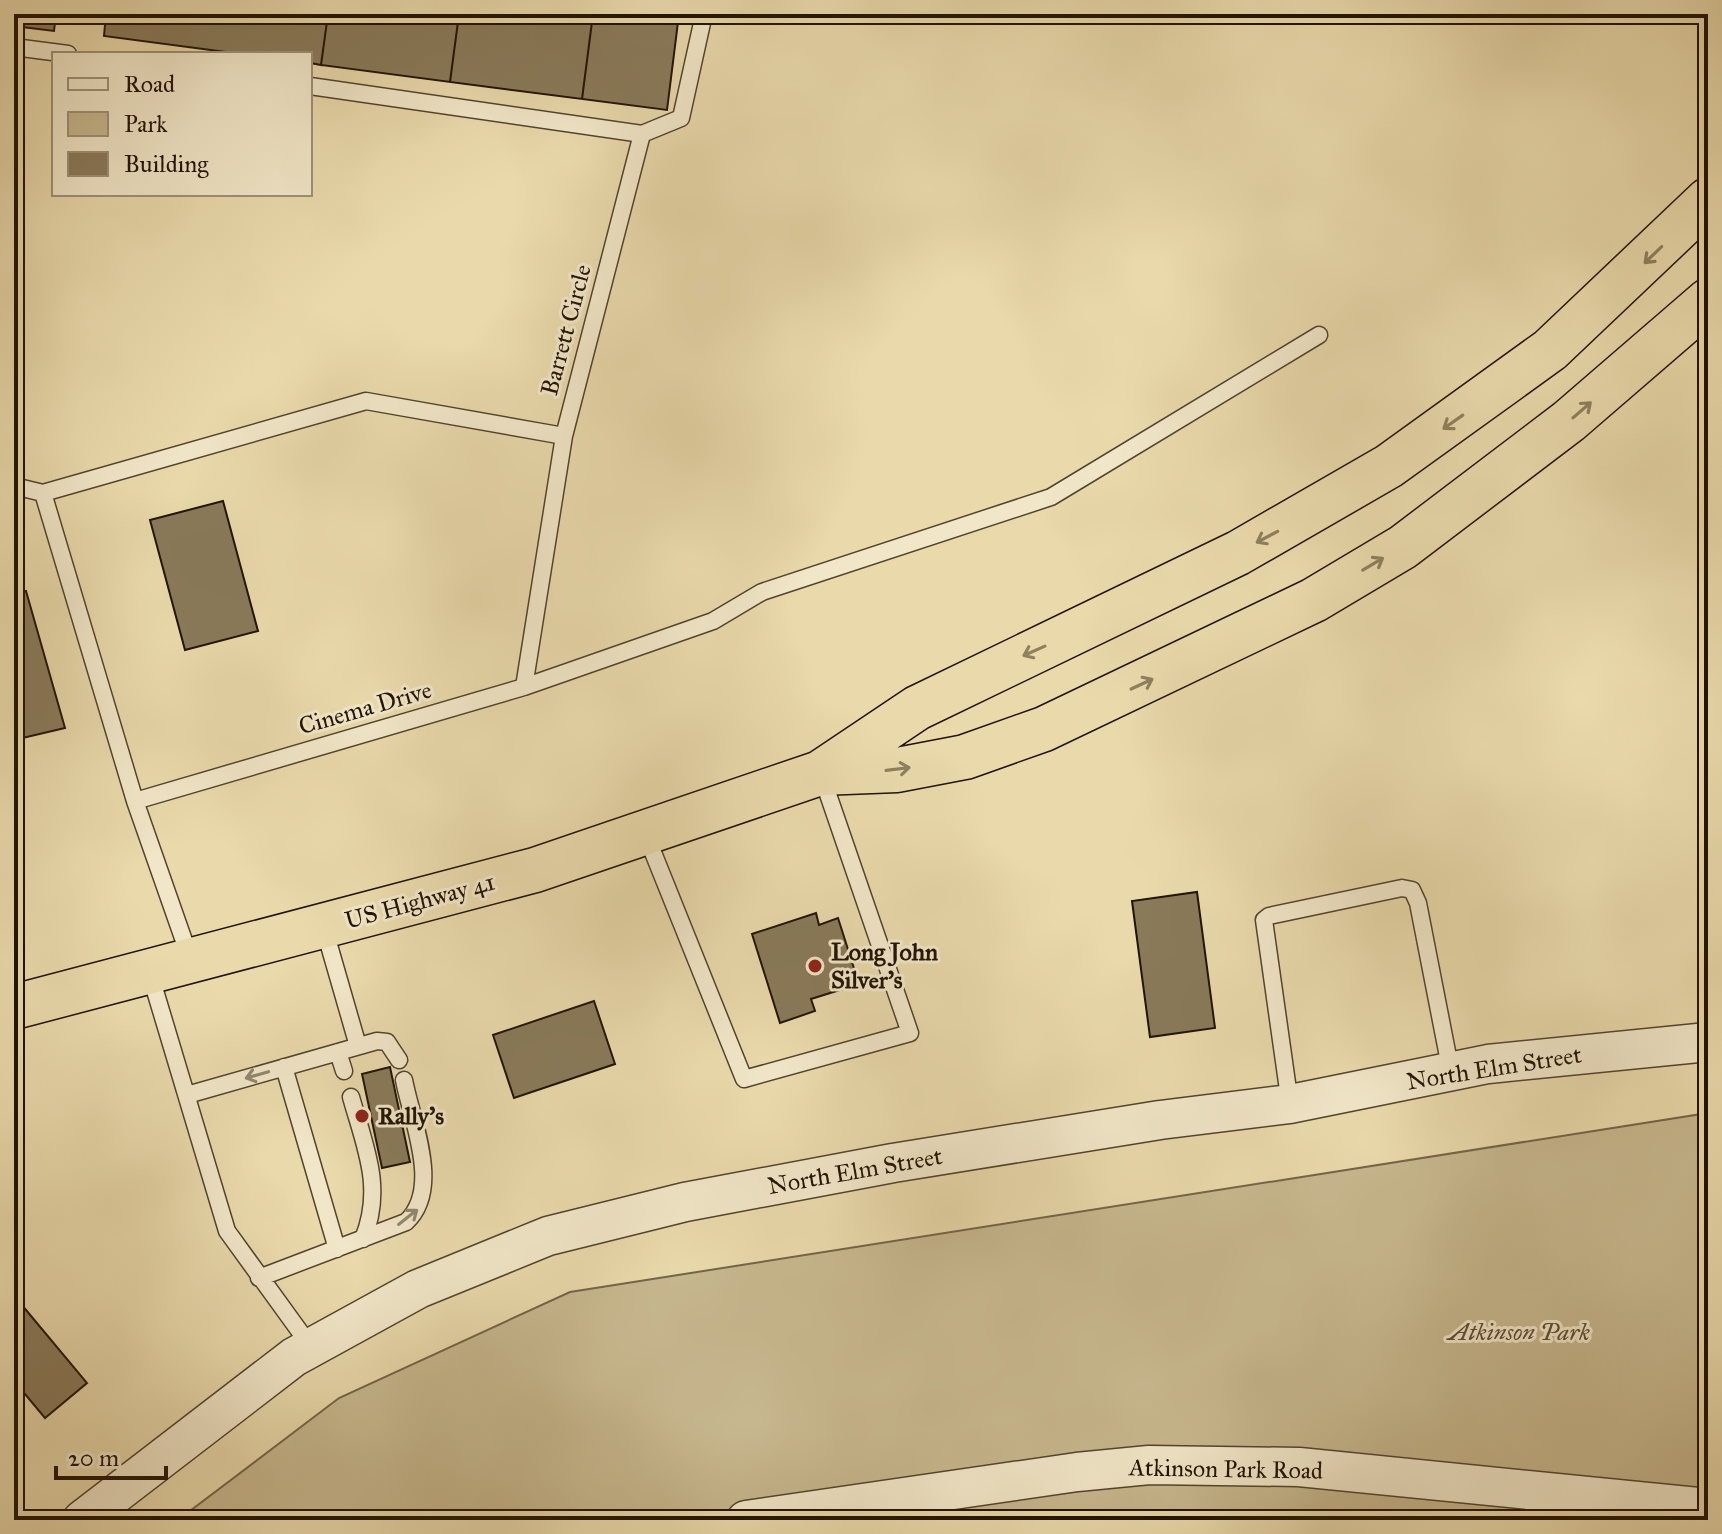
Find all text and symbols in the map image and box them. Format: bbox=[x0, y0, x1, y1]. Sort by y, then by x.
legend bbox=[52, 52, 312, 196]
text: Road bbox=[124, 69, 175, 99]
text: Park bbox=[124, 109, 168, 139]
text: Building bbox=[124, 149, 209, 179]
one-way arrow bbox=[1643, 246, 1663, 265]
street label: Barrett Circle bbox=[534, 261, 598, 399]
one-way arrow bbox=[1571, 401, 1591, 419]
one-way arrow bbox=[1443, 414, 1465, 430]
one-way arrow bbox=[1256, 529, 1279, 545]
one-way arrow bbox=[1361, 556, 1384, 572]
one-way arrow bbox=[1022, 645, 1046, 660]
street label: Cinema Drive bbox=[295, 675, 435, 741]
one-way arrow bbox=[1130, 676, 1154, 691]
one-way arrow bbox=[884, 761, 911, 776]
street label: US Highway 41 bbox=[342, 867, 498, 935]
place label: Long John Silver's bbox=[831, 937, 938, 995]
marker: Long John Silver's bbox=[806, 957, 824, 975]
street label: North Elm Street bbox=[1404, 1039, 1584, 1097]
one-way arrow bbox=[244, 1068, 270, 1083]
place label: Rally's bbox=[378, 1101, 444, 1131]
marker: Rally's bbox=[353, 1107, 371, 1125]
street label: North Elm Street bbox=[765, 1141, 945, 1201]
one-way arrow bbox=[397, 1209, 418, 1227]
park label: Atkinson Park bbox=[1445, 1317, 1590, 1347]
scale bar bbox=[56, 1430, 166, 1480]
text: 20 m bbox=[68, 1443, 119, 1473]
street label: Atkinson Park Road bbox=[1128, 1452, 1323, 1486]

